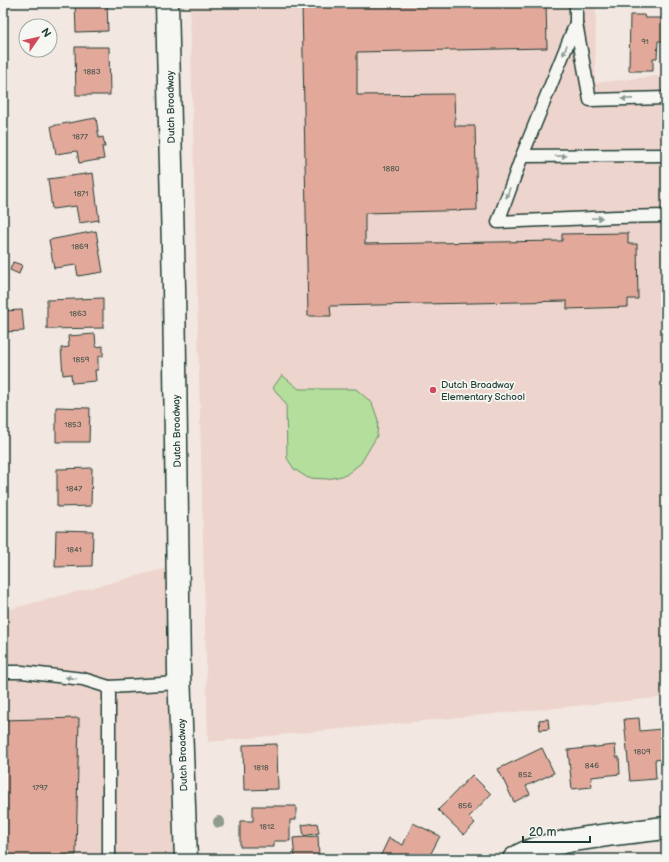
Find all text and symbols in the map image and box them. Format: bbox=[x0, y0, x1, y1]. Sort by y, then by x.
north arrow bbox=[18, 18, 58, 58]
text: N bbox=[38, 26, 54, 40]
house number: 91 bbox=[641, 37, 649, 46]
one-way arrow bbox=[561, 45, 567, 57]
house number: 1883 bbox=[83, 67, 101, 76]
street label: Dutch Broadway bbox=[164, 70, 178, 144]
one-way arrow bbox=[620, 96, 633, 102]
house number: 1877 bbox=[72, 132, 88, 141]
one-way arrow bbox=[555, 153, 568, 159]
house number: 1880 bbox=[382, 164, 400, 173]
one-way arrow bbox=[505, 188, 511, 200]
house number: 1871 bbox=[74, 189, 88, 198]
one-way arrow bbox=[591, 214, 603, 221]
house number: 1869 bbox=[71, 242, 89, 251]
house number: 1863 bbox=[69, 309, 87, 318]
house number: 1859 bbox=[73, 355, 90, 364]
place label: Dutch Broadway Elementary School bbox=[441, 379, 525, 403]
marker: Dutch Broadway Elementary School bbox=[428, 385, 438, 395]
street label: Dutch Broadway bbox=[170, 394, 184, 468]
house number: 1853 bbox=[64, 420, 82, 429]
house number: 1847 bbox=[66, 484, 82, 493]
house number: 1841 bbox=[66, 545, 82, 554]
one-way arrow bbox=[65, 674, 77, 681]
street label: Dutch Broadway bbox=[176, 718, 190, 792]
house number: 1809 bbox=[633, 747, 651, 756]
house number: 846 bbox=[585, 761, 599, 770]
house number: 1818 bbox=[253, 763, 269, 772]
house number: 852 bbox=[518, 770, 532, 779]
house number: 1797 bbox=[32, 783, 48, 792]
house number: 856 bbox=[458, 801, 472, 810]
scale bar bbox=[523, 818, 590, 844]
house number: 1812 bbox=[259, 822, 275, 831]
text: 20 m bbox=[529, 825, 556, 840]

